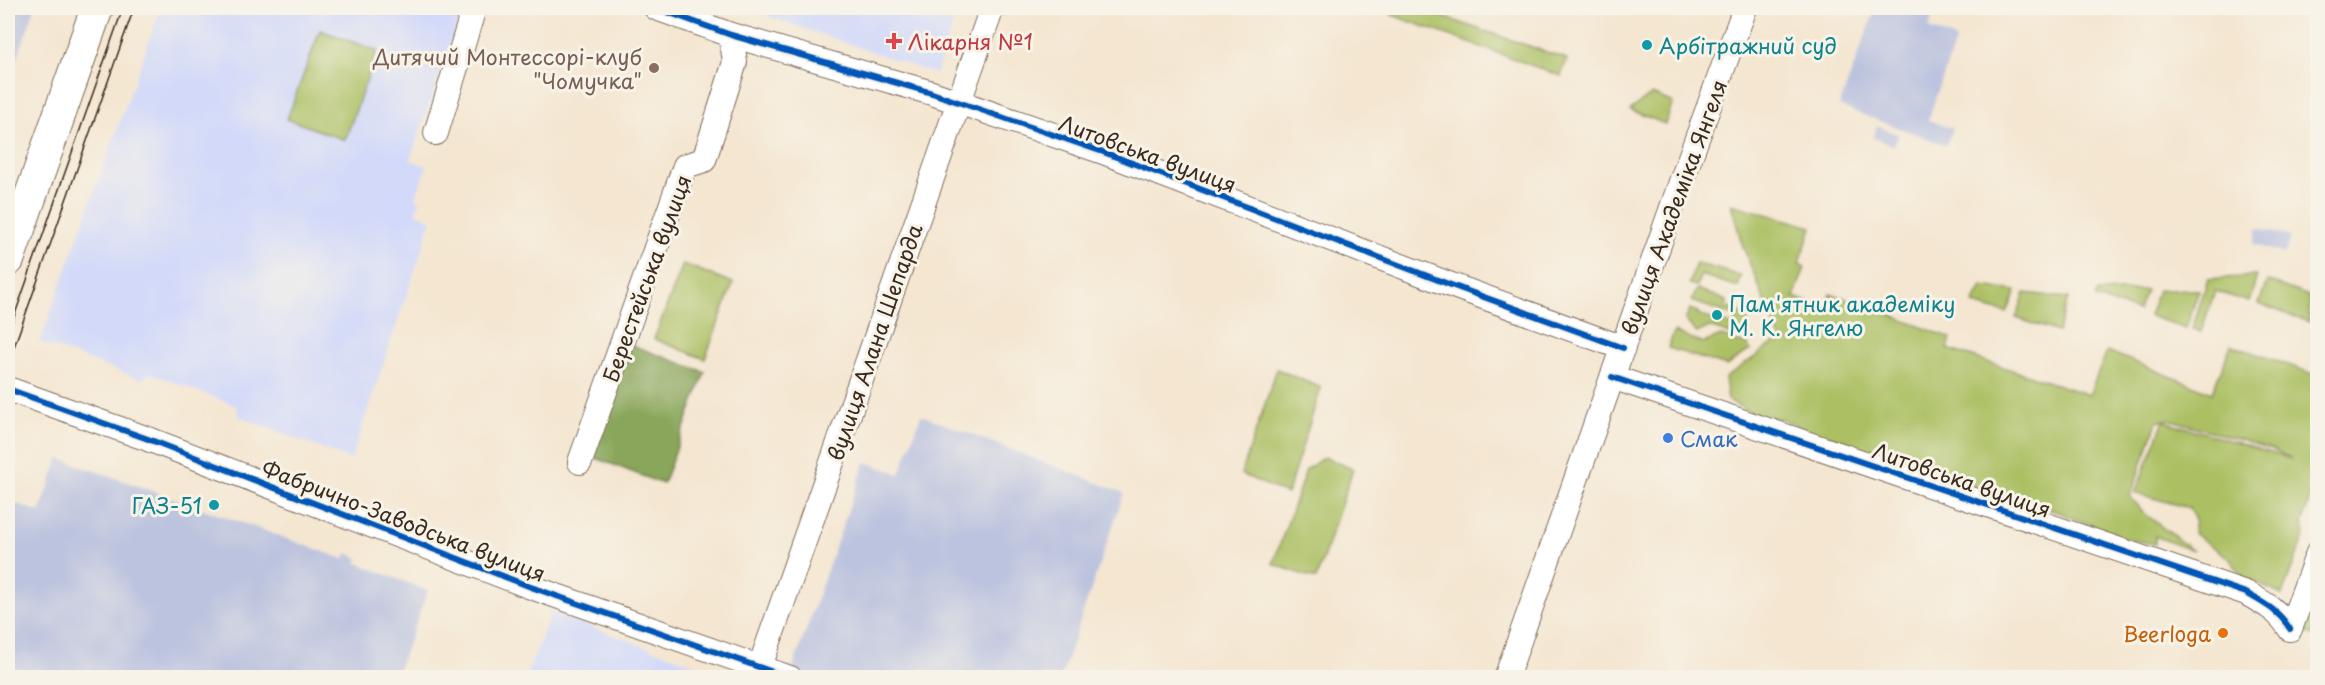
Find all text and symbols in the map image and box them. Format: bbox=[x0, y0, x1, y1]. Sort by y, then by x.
place label: Лікарня №1 bbox=[908, 25, 1033, 57]
place label: Арбітражний суд bbox=[1659, 29, 1837, 61]
marker: Лікарня №1 bbox=[885, 32, 903, 50]
marker: Арбітражний суд bbox=[1640, 38, 1654, 52]
place label: Дитячий Монтессорі-клуб "Чомучка" bbox=[372, 40, 642, 96]
marker: Дитячий Монтессорі-клуб "Чомучка" bbox=[647, 61, 661, 75]
street label: вулиця Академіка Янгеля bbox=[1612, 75, 1734, 339]
street label: Литовська вулиця bbox=[1055, 106, 1241, 200]
street label: Берестейська вулиця bbox=[594, 170, 698, 386]
street label: вулиця Алана Шепарда bbox=[818, 219, 930, 465]
place label: Пам'ятник академіку М. К. Янгелю bbox=[1729, 287, 1955, 343]
marker: Пам'ятник академіку М. К. Янгелю bbox=[1710, 308, 1724, 322]
place label: Смак bbox=[1680, 422, 1738, 454]
marker: Смак bbox=[1661, 431, 1675, 445]
street label: Литовська вулиця bbox=[1869, 434, 2055, 524]
street label: Фабрично-Заводська вулиця bbox=[258, 451, 550, 589]
place label: ГАЗ-51 bbox=[131, 489, 202, 521]
marker: ГАЗ-51 bbox=[207, 498, 221, 512]
place label: Beerloga bbox=[2123, 617, 2211, 649]
marker: Beerloga bbox=[2216, 626, 2230, 640]

